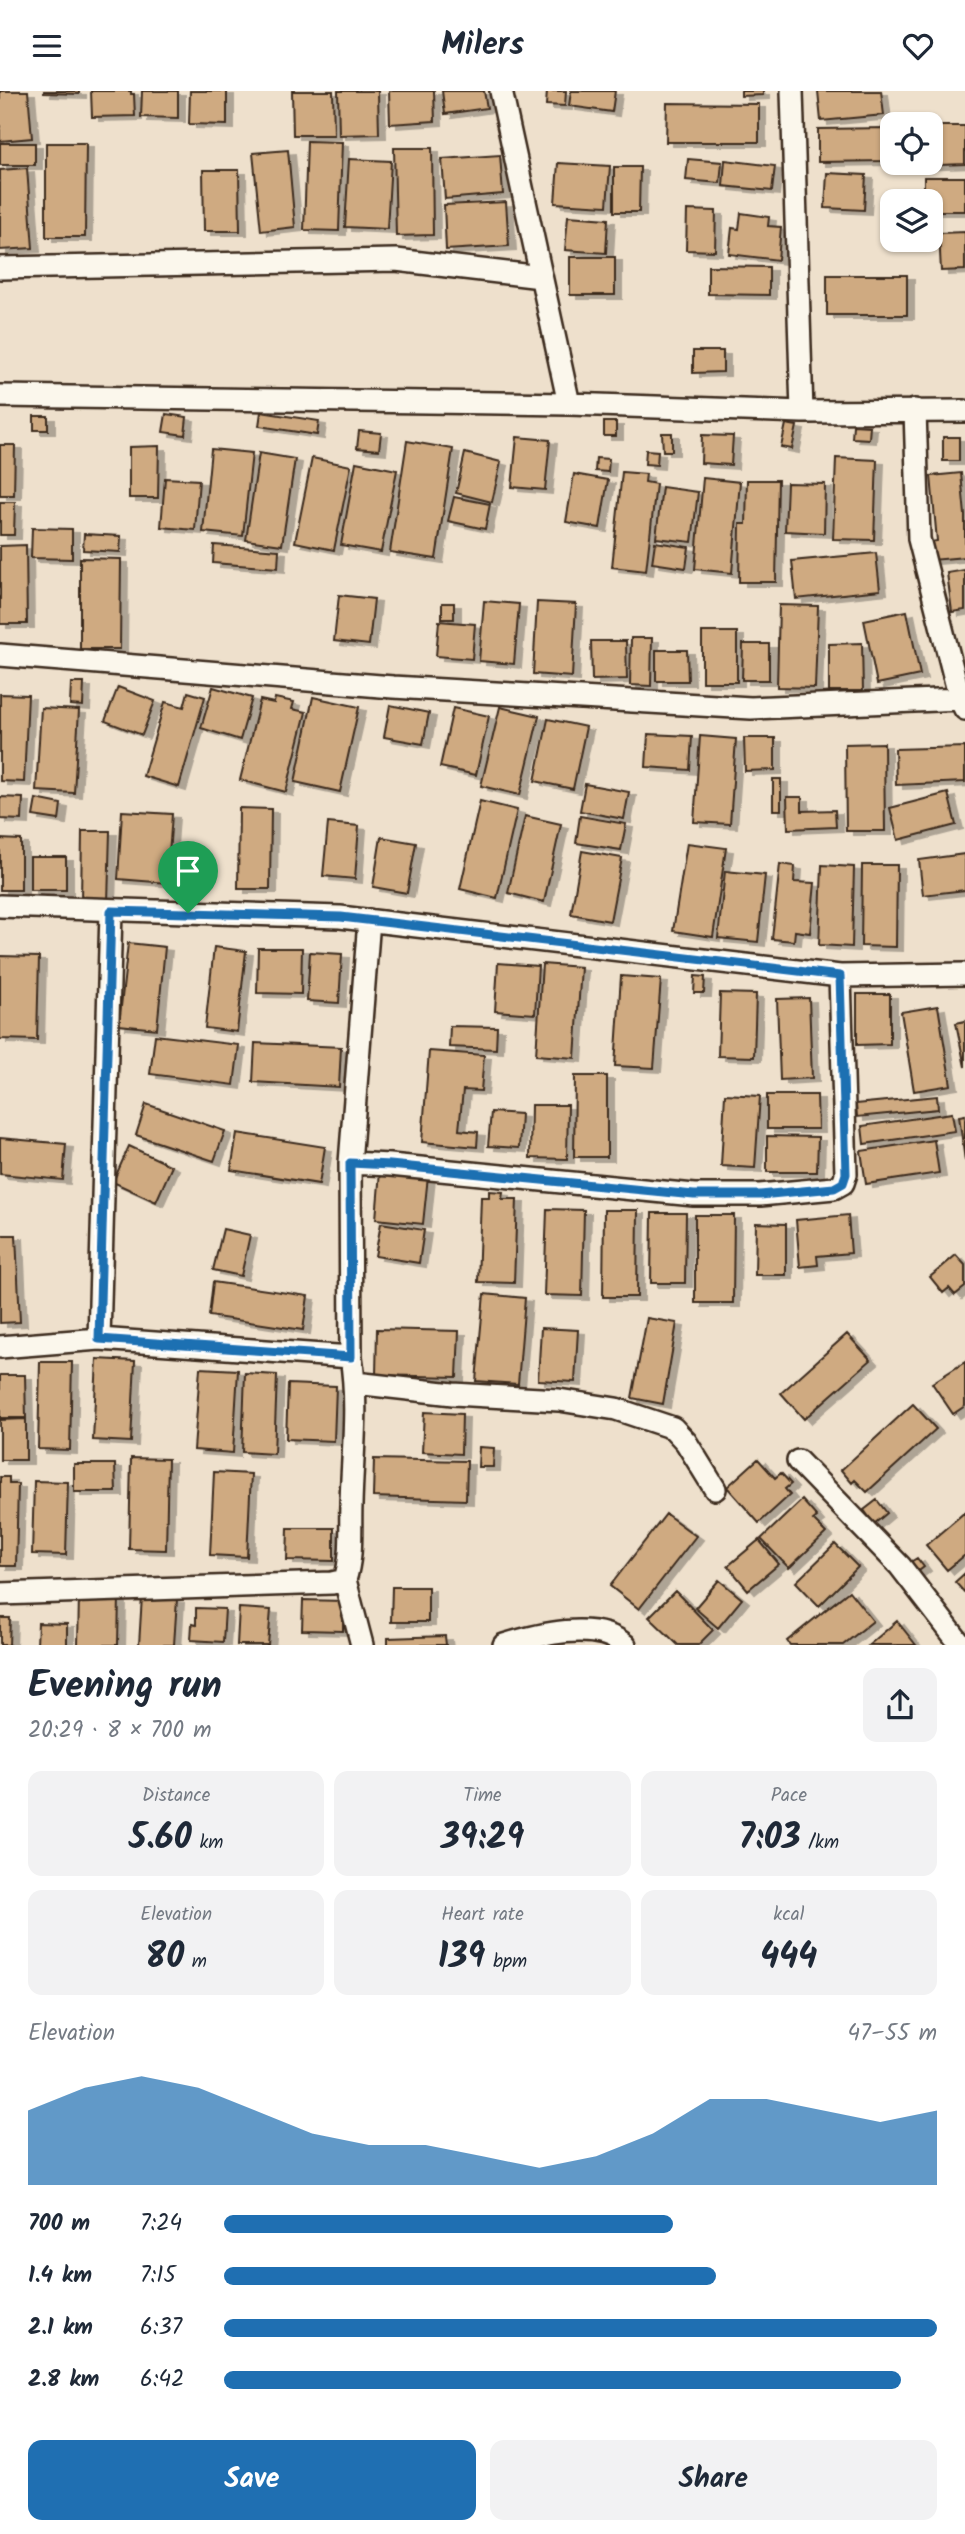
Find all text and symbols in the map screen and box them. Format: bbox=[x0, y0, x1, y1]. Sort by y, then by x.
text: Milers bbox=[441, 20, 524, 71]
icon: menu bbox=[28, 27, 66, 65]
icon: heart bbox=[899, 27, 937, 65]
map controls bbox=[880, 112, 943, 252]
button: locate bbox=[880, 112, 943, 175]
button: layers bbox=[880, 189, 943, 252]
pin bbox=[158, 841, 218, 913]
icon: arrive bbox=[169, 852, 207, 890]
text: Evening run bbox=[28, 1657, 222, 1717]
button: share bbox=[863, 1668, 937, 1742]
text: 20:29 · 8 × 700 m bbox=[28, 1713, 212, 1749]
text: Distance bbox=[142, 1781, 210, 1811]
text: Time bbox=[463, 1781, 502, 1811]
text: Pace bbox=[771, 1781, 807, 1811]
text: 5.60 bbox=[129, 1811, 192, 1867]
text: 39:29 bbox=[441, 1811, 524, 1867]
text: 7:03 bbox=[739, 1811, 801, 1867]
text: km bbox=[192, 1828, 223, 1858]
text: /km bbox=[801, 1828, 839, 1858]
text: Elevation bbox=[140, 1900, 212, 1930]
text: Heart rate bbox=[441, 1900, 524, 1930]
text: kcal bbox=[773, 1900, 804, 1930]
text: 80 bbox=[145, 1930, 184, 1986]
text: 139 bbox=[438, 1930, 485, 1986]
text: 444 bbox=[760, 1930, 817, 1986]
text: m bbox=[184, 1947, 207, 1977]
text: bpm bbox=[485, 1947, 527, 1977]
text: Elevation bbox=[28, 2016, 115, 2052]
text: 47–55 m bbox=[847, 2016, 937, 2052]
text: 700 m bbox=[28, 2206, 90, 2242]
text: 7:24 bbox=[140, 2206, 182, 2242]
text: 1.4 km bbox=[28, 2258, 92, 2294]
text: 7:15 bbox=[140, 2258, 176, 2294]
text: 2.1 km bbox=[28, 2310, 93, 2346]
text: 6:37 bbox=[140, 2310, 182, 2346]
text: 2.8 km bbox=[28, 2362, 99, 2398]
text: 6:42 bbox=[140, 2362, 184, 2398]
button: Save bbox=[28, 2440, 476, 2520]
button: Share bbox=[490, 2440, 937, 2520]

